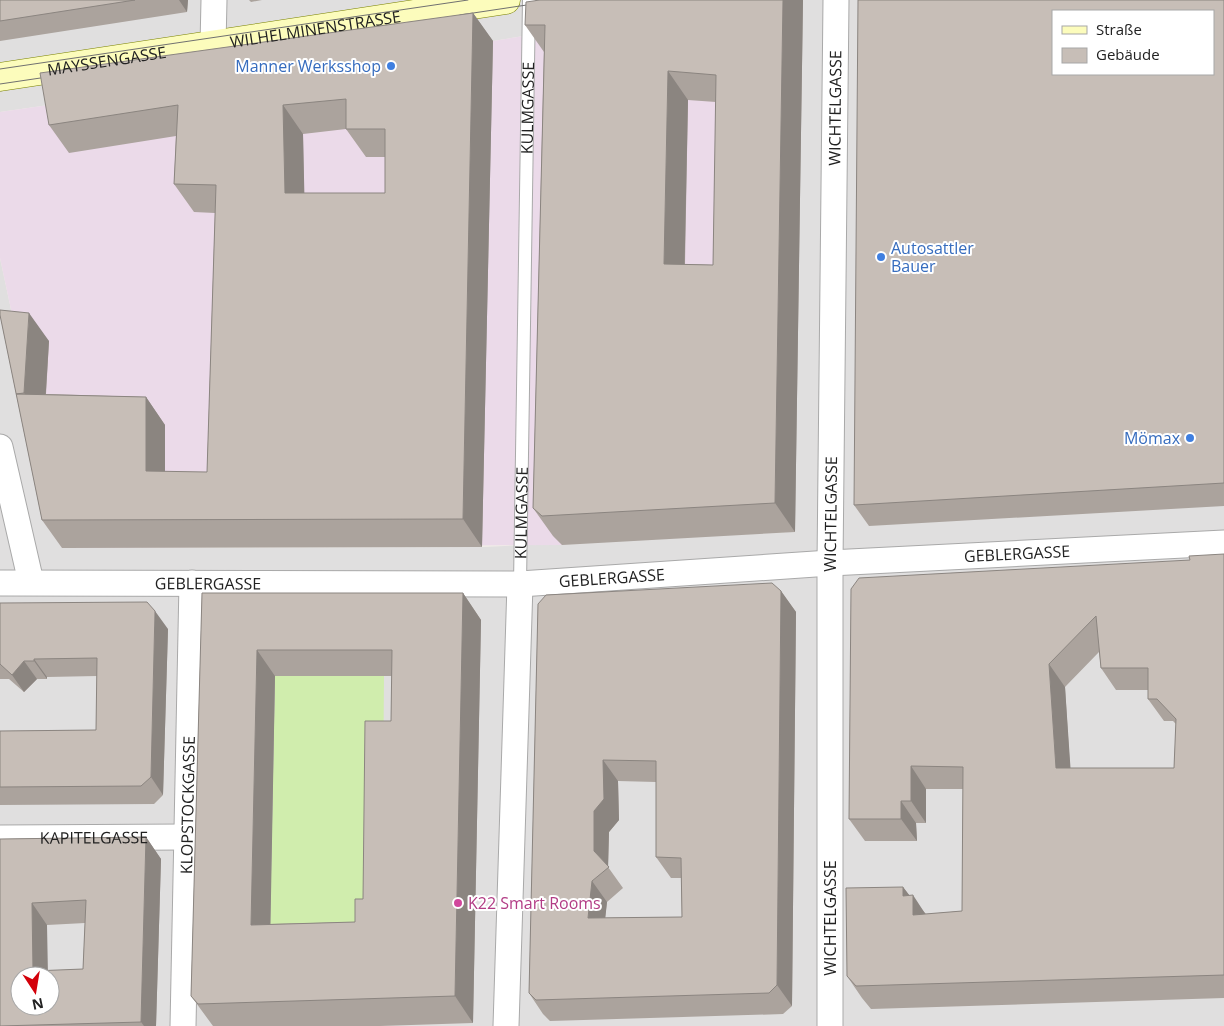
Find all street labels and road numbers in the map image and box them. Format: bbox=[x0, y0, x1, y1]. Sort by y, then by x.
street label: WILHELMINENSTRASSE bbox=[228, 5, 402, 53]
street label: MAYSSENGASSE bbox=[46, 41, 168, 81]
street label: WICHTELGASSE bbox=[823, 50, 846, 166]
street label: KULMGASSE bbox=[516, 62, 539, 154]
street label: WICHTELGASSE bbox=[819, 456, 842, 572]
street label: KULMGASSE bbox=[509, 467, 533, 559]
street label: GEBLERGASSE bbox=[963, 540, 1071, 567]
street label: GEBLERGASSE bbox=[558, 563, 666, 592]
street label: GEBLERGASSE bbox=[155, 572, 261, 595]
street label: KLOPSTOCKGASSE bbox=[175, 736, 200, 874]
street label: KAPITELGASSE bbox=[40, 826, 148, 849]
street label: WICHTELGASSE bbox=[819, 860, 841, 976]

